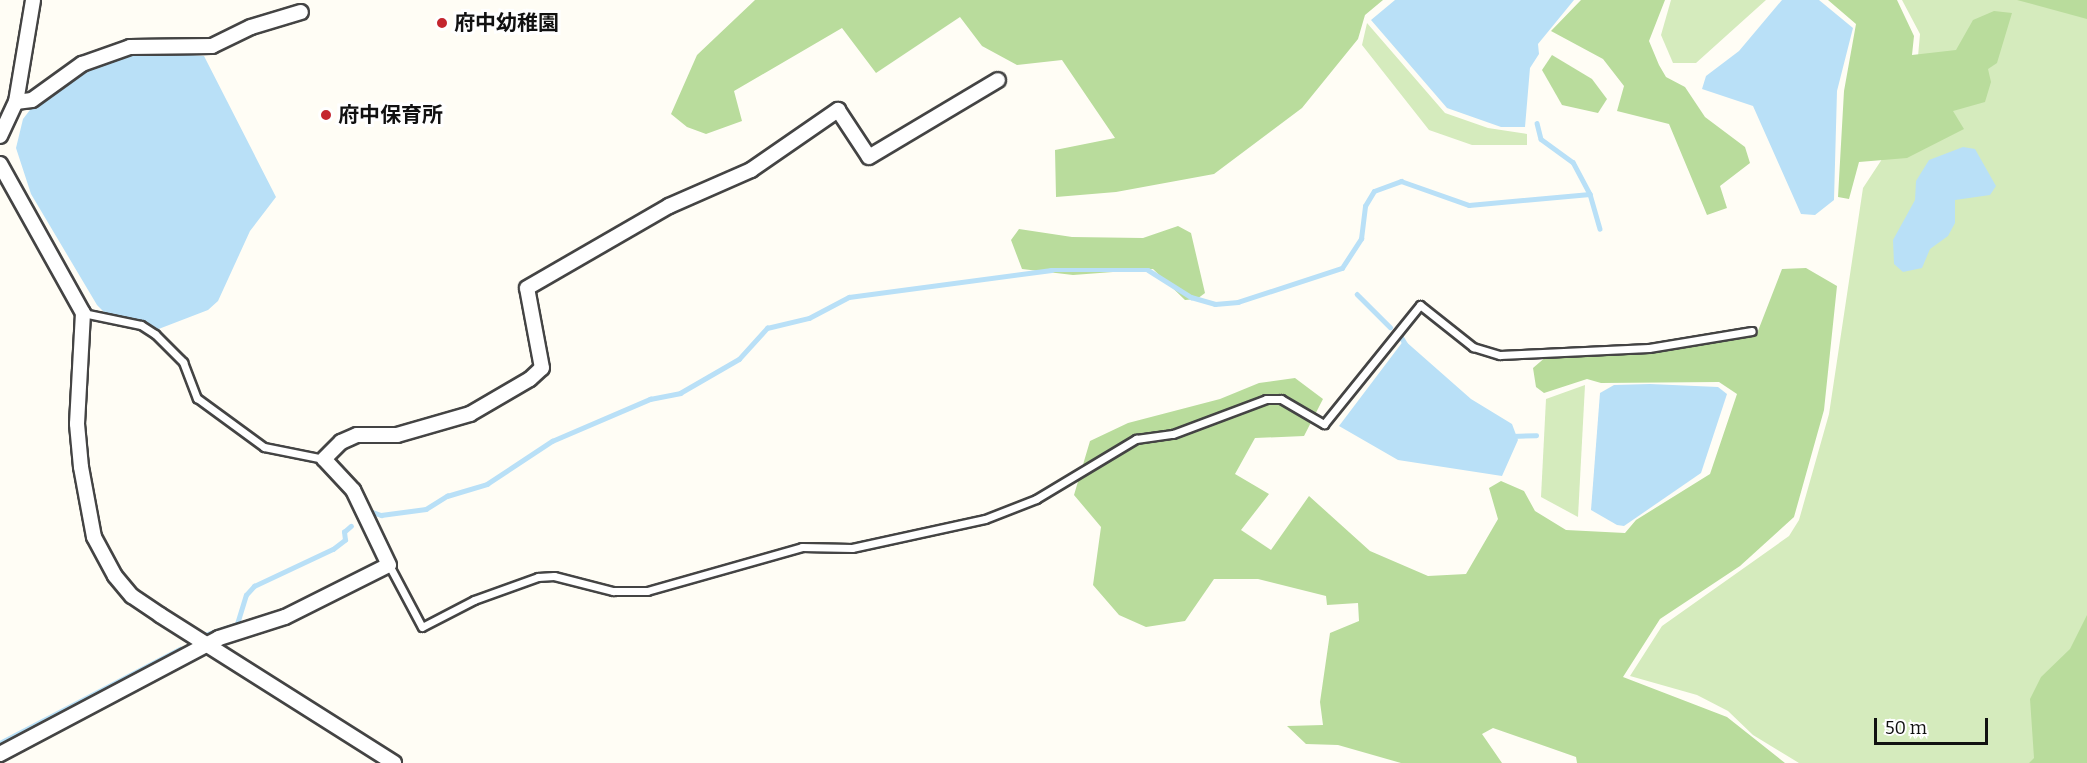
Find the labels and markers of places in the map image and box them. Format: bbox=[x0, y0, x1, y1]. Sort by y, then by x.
place label: 府中幼稚園 bbox=[454, 10, 559, 36]
marker: 府中幼稚園 bbox=[435, 16, 449, 30]
place label: 府中保育所 bbox=[338, 102, 443, 128]
marker: 府中保育所 bbox=[319, 108, 333, 122]

